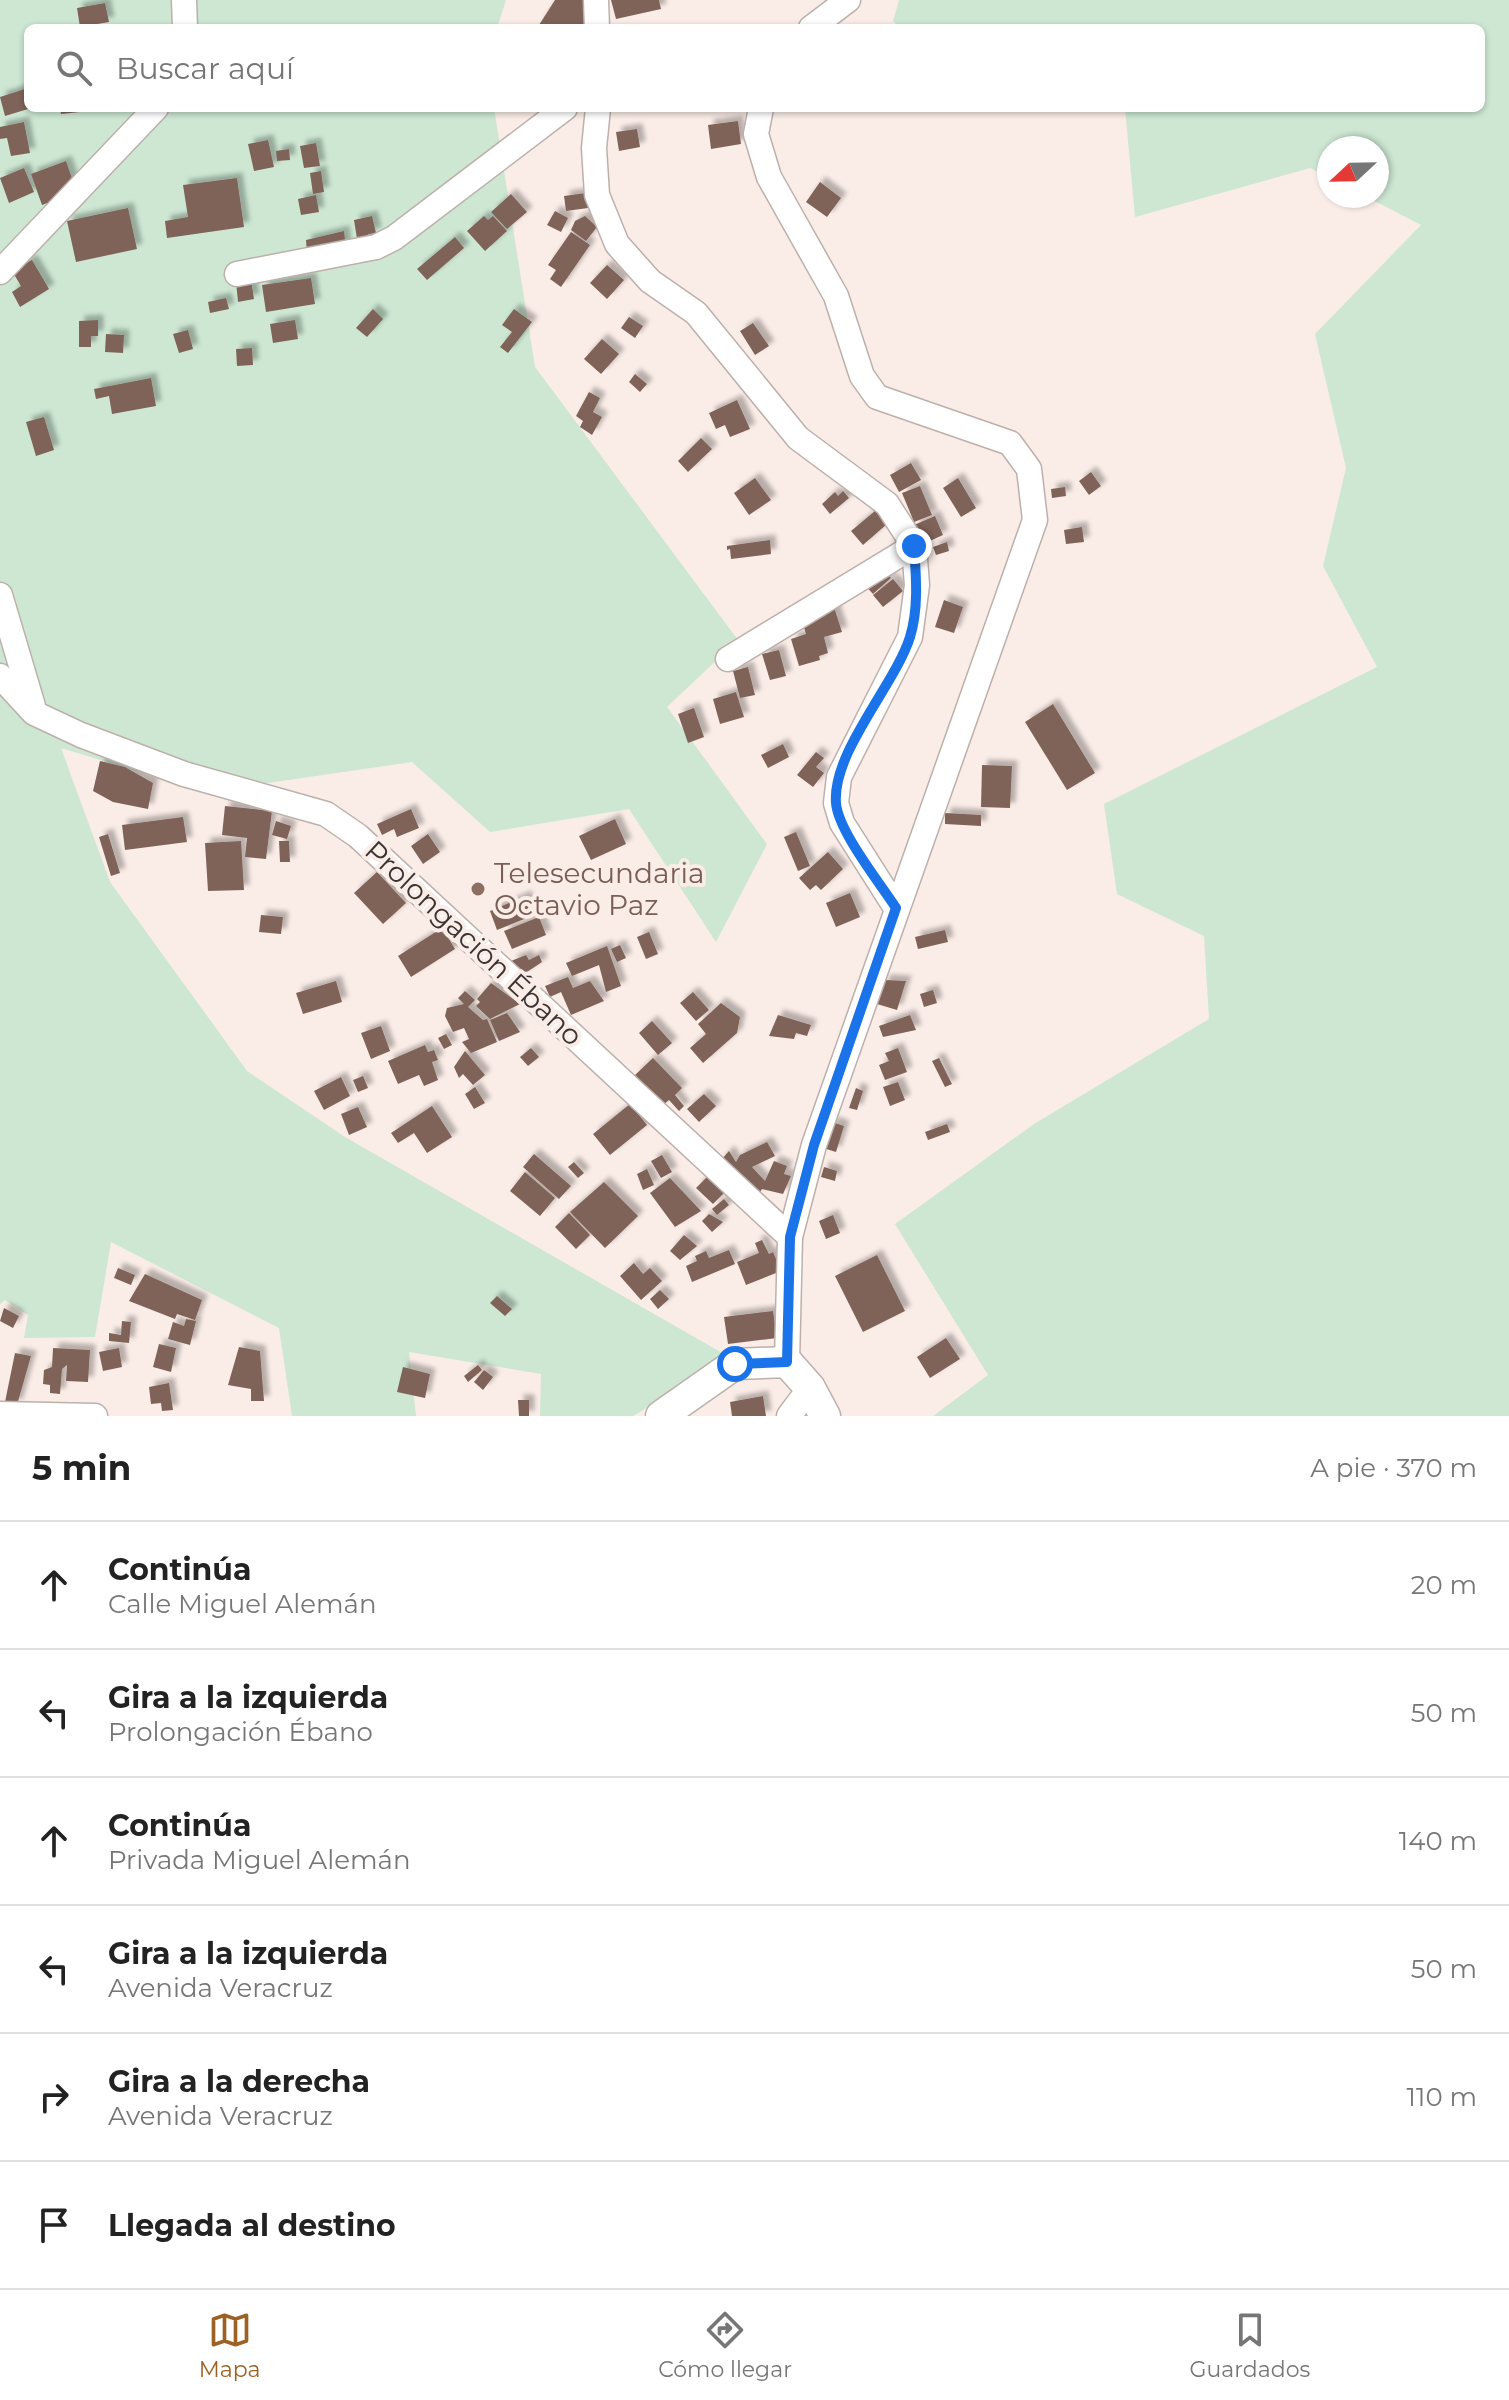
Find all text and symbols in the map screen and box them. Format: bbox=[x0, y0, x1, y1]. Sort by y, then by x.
search box bbox=[24, 24, 1485, 112]
icon: search bbox=[52, 46, 96, 90]
text: Buscar aquí bbox=[116, 50, 294, 87]
north arrow bbox=[1317, 136, 1389, 208]
route end bbox=[896, 528, 932, 564]
street label: Prolongación Ébano bbox=[358, 833, 590, 1053]
place label: Telesecundaria Octavio Paz bbox=[494, 856, 705, 922]
marker: Telesecundaria Octavio Paz bbox=[469, 880, 487, 898]
route start bbox=[717, 1346, 753, 1382]
text: 5 min bbox=[32, 1447, 131, 1489]
text: A pie · 370 m bbox=[1310, 1452, 1477, 1484]
text: Continúa bbox=[108, 1551, 251, 1588]
icon: ahead bbox=[32, 1563, 76, 1607]
text: 20 m bbox=[1411, 1569, 1477, 1601]
text: Calle Miguel Alemán bbox=[108, 1588, 377, 1620]
text: Gira a la izquierda bbox=[108, 1679, 388, 1716]
icon: left bbox=[32, 1691, 76, 1735]
text: 50 m bbox=[1411, 1697, 1477, 1729]
text: Prolongación Ébano bbox=[108, 1716, 373, 1748]
text: Continúa bbox=[108, 1807, 251, 1844]
icon: ahead bbox=[32, 1819, 76, 1863]
text: 140 m bbox=[1399, 1825, 1477, 1857]
text: Privada Miguel Alemán bbox=[108, 1844, 410, 1876]
text: Gira a la izquierda bbox=[108, 1935, 388, 1972]
icon: left bbox=[32, 1947, 76, 1991]
text: 50 m bbox=[1411, 1953, 1477, 1985]
text: Avenida Veracruz bbox=[108, 1972, 333, 2004]
text: Gira a la derecha bbox=[108, 2063, 370, 2100]
icon: right bbox=[32, 2075, 76, 2119]
text: 110 m bbox=[1407, 2081, 1477, 2113]
text: Avenida Veracruz bbox=[108, 2100, 333, 2132]
icon: arrive bbox=[32, 2203, 76, 2247]
text: Llegada al destino bbox=[108, 2207, 396, 2244]
tab: Mapa bbox=[199, 2308, 261, 2383]
tab: Cómo llegar bbox=[658, 2308, 792, 2383]
tab: Guardados bbox=[1190, 2308, 1310, 2383]

